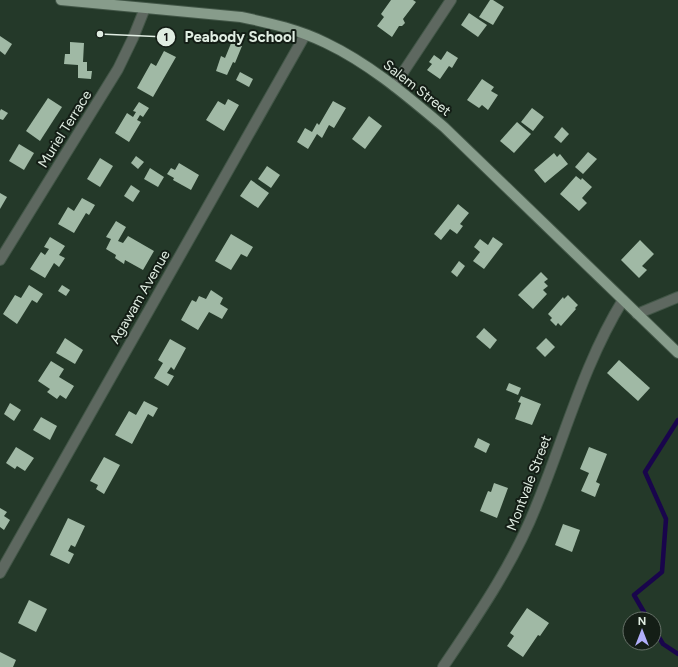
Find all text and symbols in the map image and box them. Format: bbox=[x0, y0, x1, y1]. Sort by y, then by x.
callout: Peabody School bbox=[156, 24, 303, 51]
text: Peabody School bbox=[185, 28, 295, 46]
text: 1 bbox=[163, 30, 169, 44]
street label: Salem Street bbox=[380, 56, 454, 120]
street label: Muriel Terrace bbox=[34, 87, 96, 171]
street label: Agawam Avenue bbox=[106, 247, 174, 347]
street label: Montvale Street bbox=[503, 433, 555, 533]
north arrow bbox=[622, 611, 662, 651]
text: N bbox=[638, 615, 646, 628]

